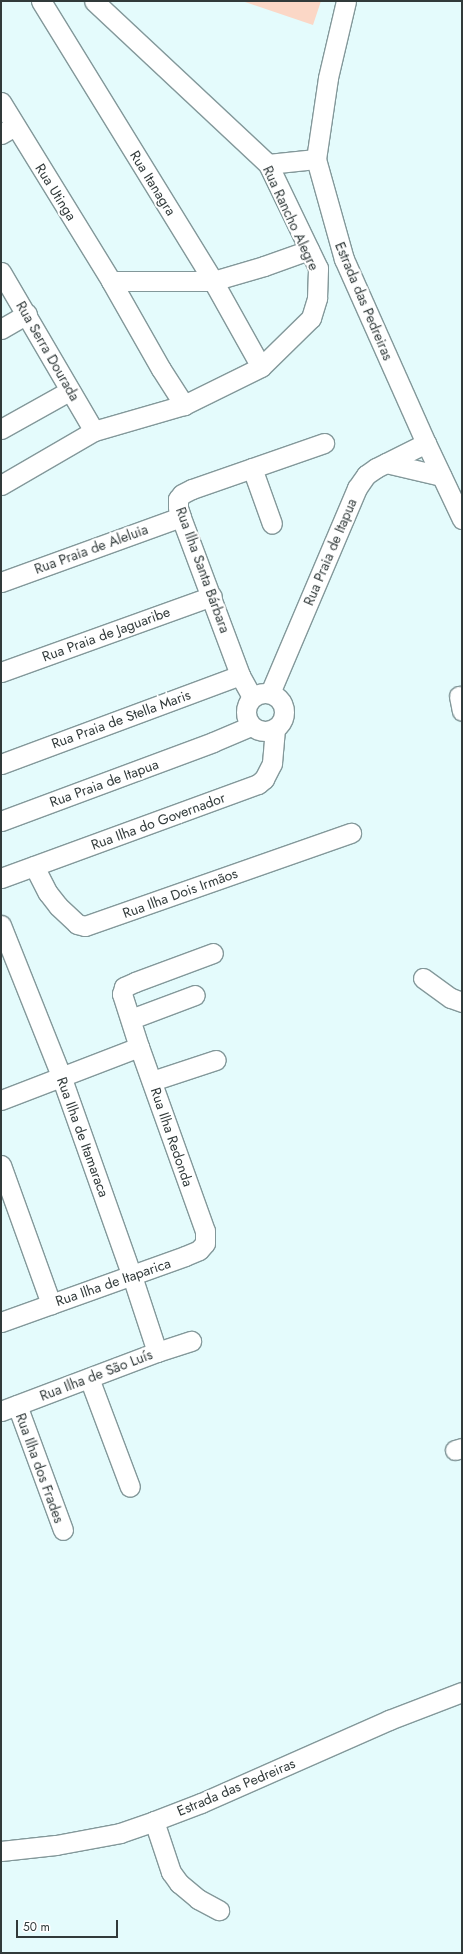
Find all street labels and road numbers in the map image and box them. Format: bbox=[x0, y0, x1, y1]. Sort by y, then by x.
street label: Rua Itanagra bbox=[126, 147, 180, 219]
street label: Rua Utinga bbox=[32, 160, 80, 224]
street label: Rua Rancho Alegre bbox=[259, 163, 323, 273]
street label: Estrada das Pedreiras bbox=[332, 239, 396, 363]
street label: Rua Serra Dourada bbox=[13, 298, 83, 404]
street label: Rua Praia de Itapua bbox=[300, 496, 360, 608]
street label: Rua Ilha Santa Bárbara bbox=[172, 505, 234, 635]
street label: Rua Praia de Aleluia bbox=[32, 521, 150, 577]
street label: Rua Praia de Jaguaribe bbox=[40, 603, 172, 665]
street label: Rua Praia de Stella Maris bbox=[49, 686, 193, 752]
street label: Rua Praia de Itapua bbox=[47, 756, 161, 810]
street label: Rua Ilha do Governador bbox=[89, 789, 227, 853]
street label: Rua Ilha Dois Irmãos bbox=[120, 864, 240, 922]
street label: Rua Ilha de Itamaraca bbox=[53, 1075, 113, 1199]
street label: Rua Ilha Redonda bbox=[147, 1085, 197, 1189]
street label: Rua Ilha de Itaparica bbox=[53, 1254, 173, 1310]
street label: Rua Ilha de São Luís bbox=[37, 1346, 155, 1404]
street label: Rua Ilha dos Frades bbox=[12, 1411, 68, 1525]
street label: Estrada das Pedreiras bbox=[174, 1755, 298, 1819]

